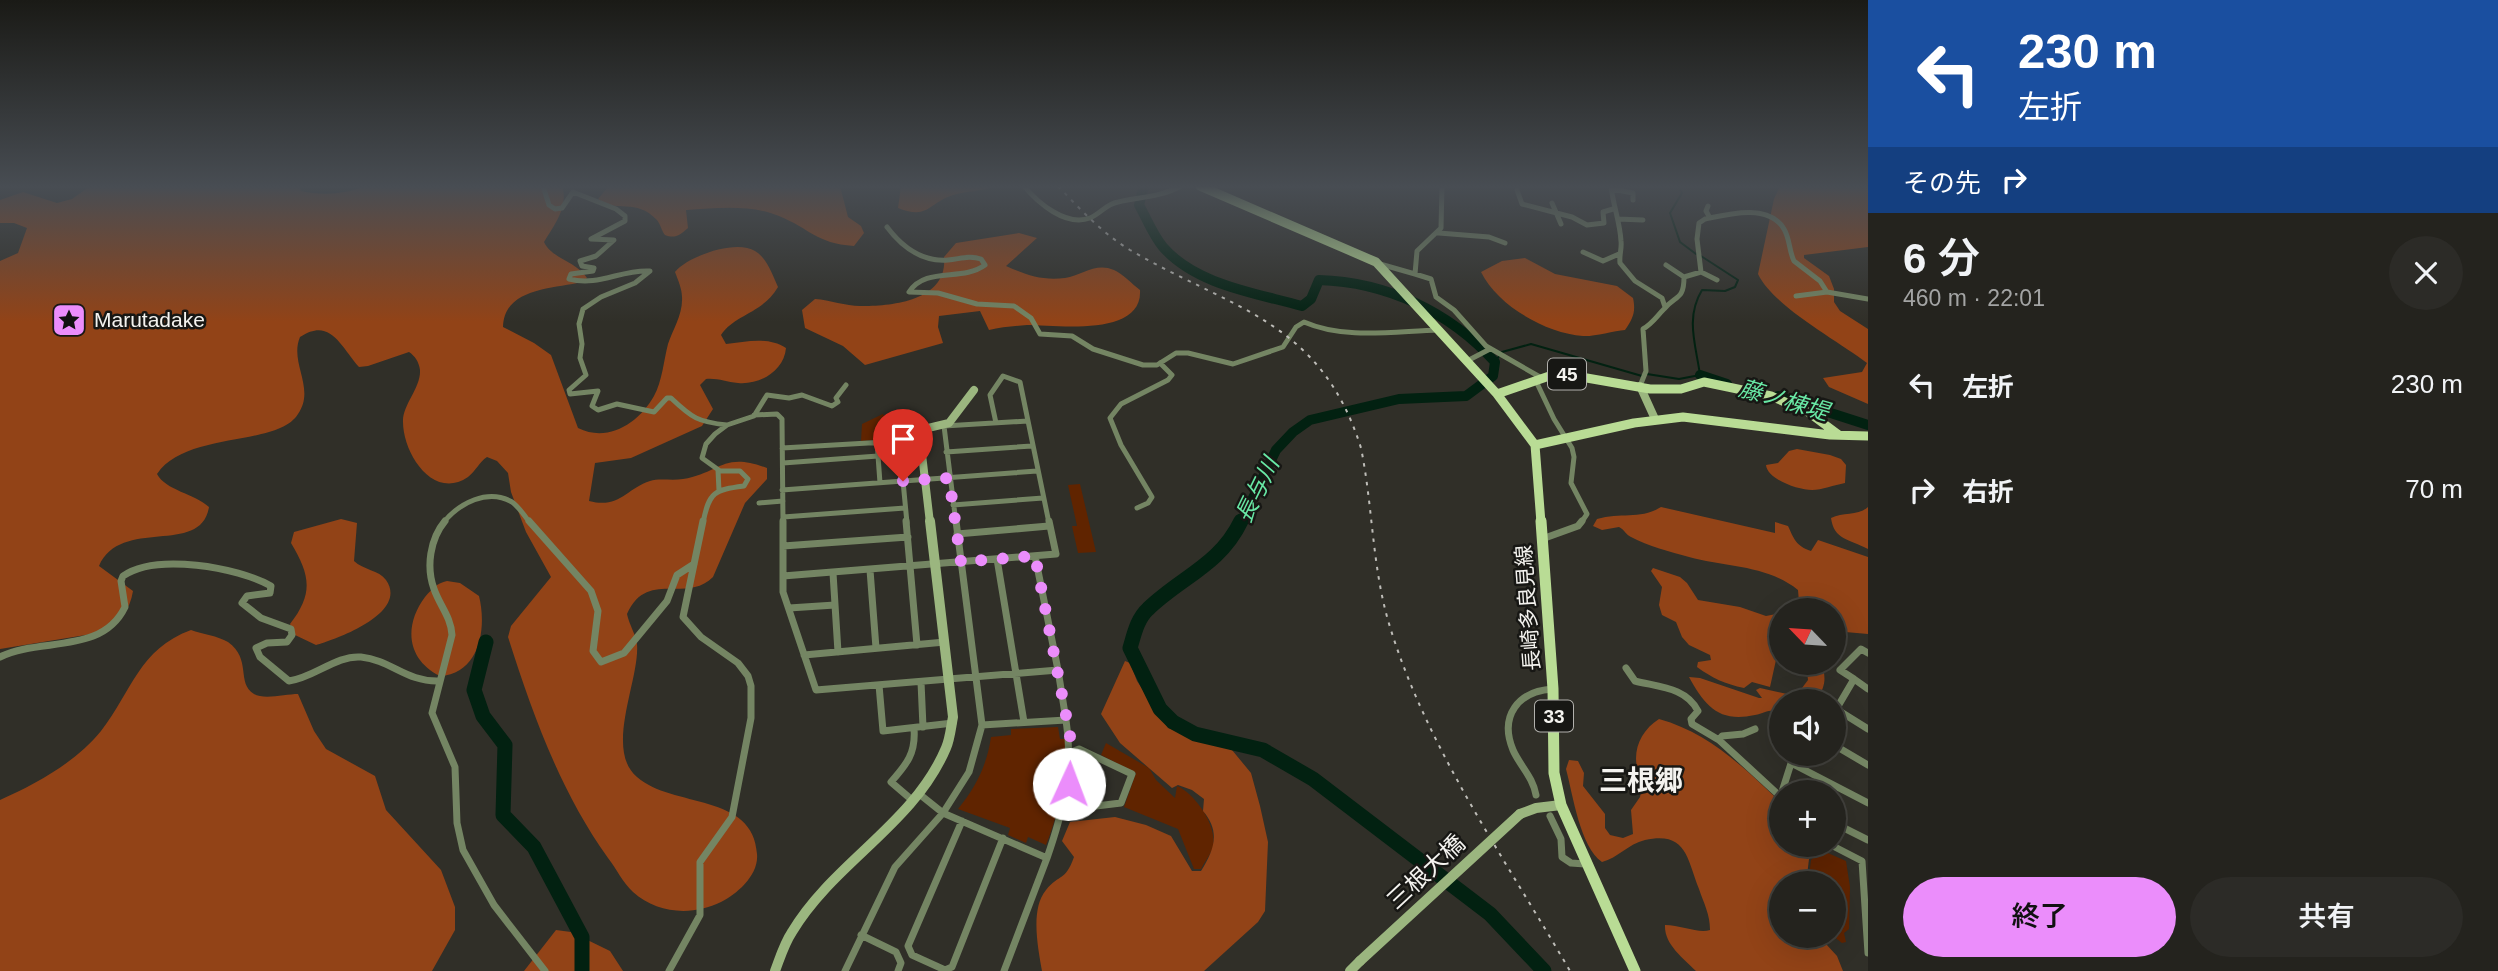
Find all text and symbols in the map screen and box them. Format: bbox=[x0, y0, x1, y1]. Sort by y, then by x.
text: 230 m bbox=[2018, 24, 2157, 78]
icon: left bbox=[1903, 28, 1994, 119]
text: 左折 bbox=[2018, 89, 2082, 125]
icon: right bbox=[1995, 161, 2033, 199]
text: その先 bbox=[1903, 168, 1981, 198]
text: 6 分 bbox=[1903, 235, 1980, 282]
button: close bbox=[2389, 236, 2463, 310]
text: 460 m · 22:01 bbox=[1903, 285, 2045, 311]
place icon: Marutadake bbox=[50, 301, 88, 339]
place label: Marutadake bbox=[94, 308, 205, 331]
road number: 45 bbox=[1548, 358, 1586, 390]
icon: left bbox=[1903, 366, 1941, 404]
text: 230 m bbox=[2391, 369, 2463, 399]
text: 左折 bbox=[1962, 372, 2014, 402]
water label: 藤ノ棟堤 bbox=[1736, 375, 1835, 426]
pin bbox=[873, 409, 933, 481]
icon: arrive bbox=[884, 420, 922, 458]
water label: 長与川 bbox=[1230, 451, 1285, 527]
icon: right bbox=[1903, 471, 1941, 509]
text: 70 m bbox=[2405, 474, 2463, 504]
text: 右折 bbox=[1962, 477, 2014, 507]
street label: 長崎多良見線 bbox=[1512, 544, 1543, 672]
north arrow bbox=[1769, 598, 1846, 676]
map controls bbox=[1769, 598, 1846, 948]
button: sound bbox=[1769, 689, 1846, 766]
road number: 33 bbox=[1535, 701, 1573, 732]
position arrow bbox=[1032, 747, 1106, 821]
district label: 三根郷 bbox=[1599, 765, 1683, 796]
button: + bbox=[1769, 780, 1846, 857]
street label: 三根大橋 bbox=[1381, 829, 1470, 914]
button: − bbox=[1769, 871, 1846, 948]
button: 終了 bbox=[1903, 877, 2176, 957]
button: 共有 bbox=[2190, 877, 2463, 957]

